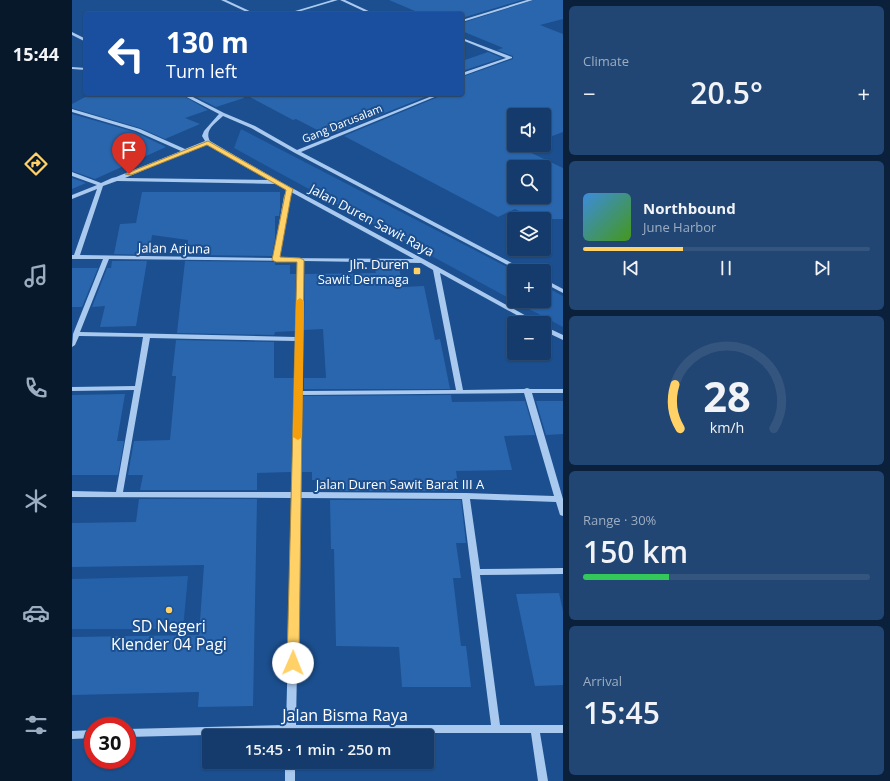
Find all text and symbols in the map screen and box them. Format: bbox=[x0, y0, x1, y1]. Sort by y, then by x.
text: 130 m bbox=[166, 23, 249, 61]
icon: left bbox=[100, 28, 152, 80]
text: 15:44 bbox=[13, 42, 59, 66]
text: Climate bbox=[583, 52, 629, 70]
text: Turn left bbox=[166, 59, 237, 83]
text: 20.5° bbox=[690, 72, 763, 113]
text: − bbox=[583, 78, 596, 108]
text: + bbox=[857, 78, 870, 108]
street label: Gang Darusalam bbox=[300, 100, 384, 146]
map controls bbox=[507, 108, 551, 360]
button: sound bbox=[507, 108, 551, 152]
pin bbox=[112, 133, 146, 174]
icon: arrive bbox=[118, 139, 140, 161]
icon: directions bbox=[22, 150, 50, 178]
button: search bbox=[507, 160, 551, 204]
street label: Jalan Duren Sawit Raya bbox=[305, 179, 437, 260]
text: Northbound bbox=[643, 198, 736, 218]
button: layers bbox=[507, 212, 551, 256]
text: June Harbor bbox=[643, 218, 716, 236]
street label: Jalan Arjuna bbox=[136, 238, 210, 258]
place label: Jln. Duren Sawit Dermaga bbox=[318, 255, 409, 288]
icon: previous bbox=[620, 257, 642, 279]
icon: pause bbox=[715, 257, 737, 279]
icon: next bbox=[811, 257, 833, 279]
icon: music bbox=[22, 262, 50, 290]
button: + bbox=[507, 264, 551, 308]
marker: Jln. Duren Sawit Dermaga bbox=[412, 266, 422, 276]
button: − bbox=[507, 316, 551, 360]
text: 28 bbox=[703, 367, 750, 423]
icon: phone bbox=[22, 374, 50, 402]
text: km/h bbox=[709, 417, 744, 436]
street label: Jalan Duren Sawit Barat III A bbox=[314, 475, 485, 493]
icon: climate bbox=[22, 487, 50, 515]
text: Range · 30% bbox=[583, 511, 656, 529]
text: 150 km bbox=[583, 531, 688, 572]
icon: car bbox=[22, 599, 50, 627]
marker: SD Negeri Klender 04 Pagi bbox=[164, 605, 174, 615]
place label: SD Negeri Klender 04 Pagi bbox=[111, 615, 227, 655]
position arrow bbox=[272, 642, 314, 684]
text: Arrival bbox=[583, 672, 622, 690]
text: 15:45 bbox=[583, 692, 660, 733]
street label: Jalan Bisma Raya bbox=[280, 704, 408, 726]
icon: filters bbox=[22, 711, 50, 739]
speed limit sign: 30 bbox=[84, 717, 136, 769]
text: 15:45 · 1 min · 250 m bbox=[245, 739, 391, 759]

